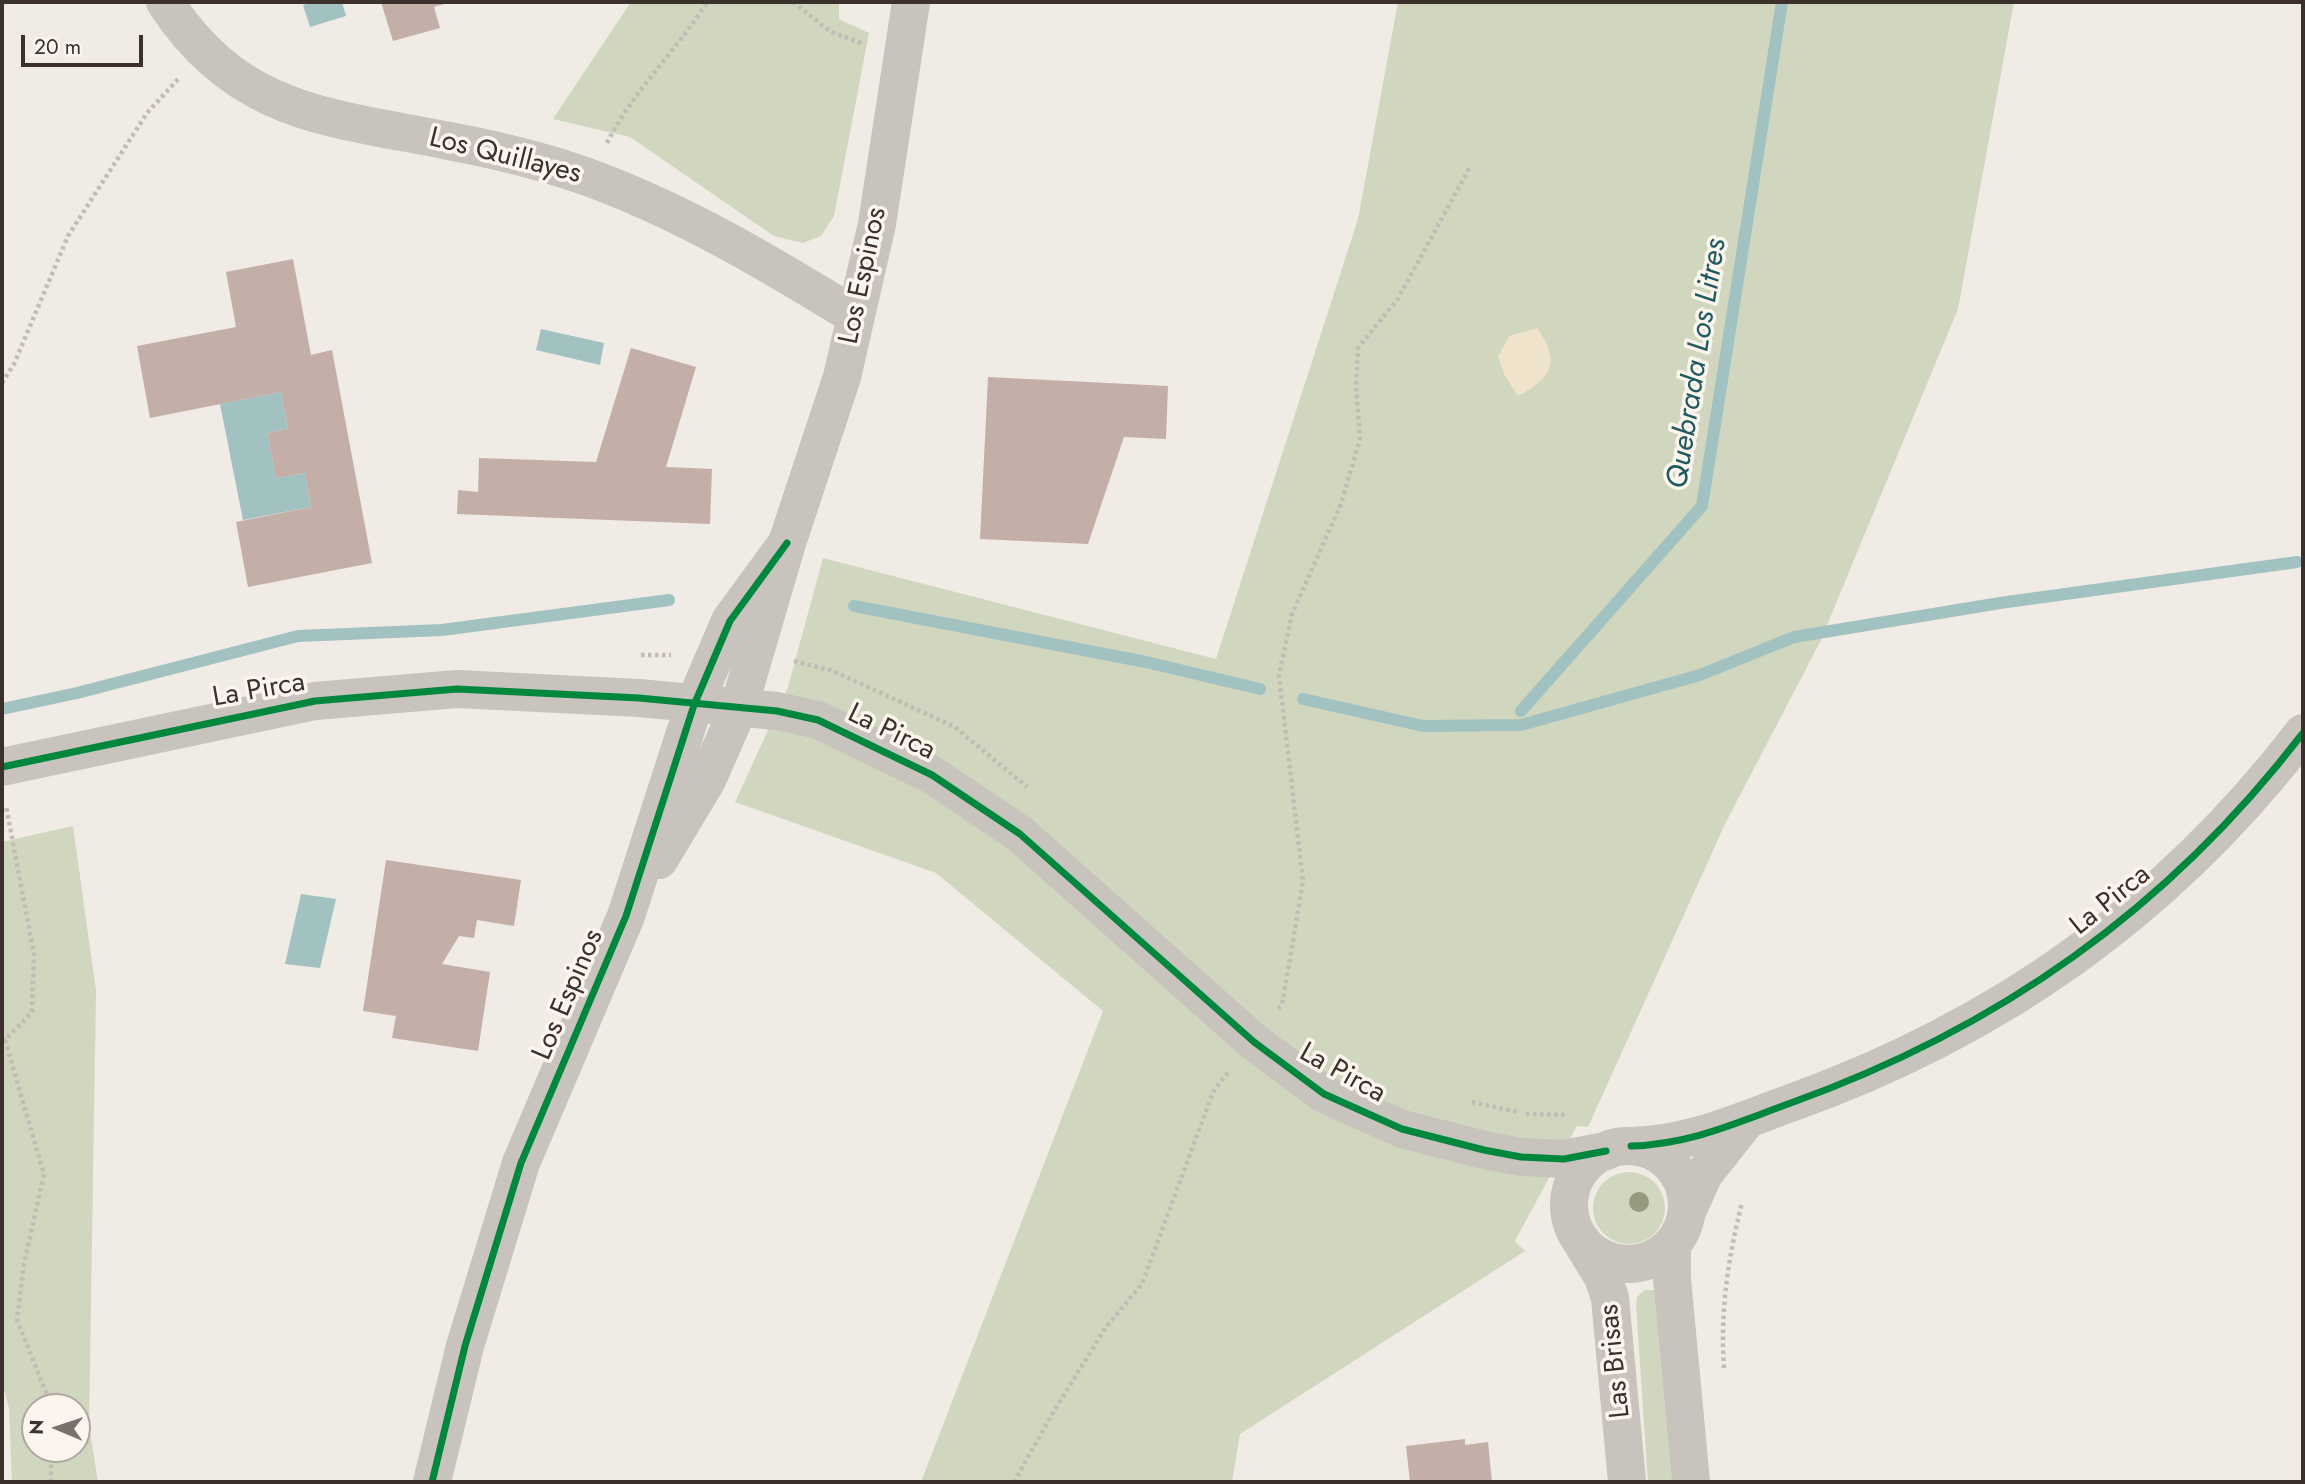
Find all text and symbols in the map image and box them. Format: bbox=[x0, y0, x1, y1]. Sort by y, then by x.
scale bar bbox=[24, 21, 147, 65]
text: 20 m bbox=[34, 32, 81, 62]
street label: Los Quillayes bbox=[426, 122, 584, 192]
street label: Los Espinos bbox=[833, 205, 895, 347]
water label: Quebrada Los Litres bbox=[1660, 237, 1736, 491]
street label: La Pirca bbox=[210, 666, 308, 716]
street label: La Pirca bbox=[842, 697, 940, 769]
street label: La Pirca bbox=[2064, 859, 2158, 943]
street label: Los Espinos bbox=[526, 925, 612, 1065]
street label: La Pirca bbox=[1293, 1037, 1391, 1111]
street label: Las Brisas bbox=[1593, 1302, 1639, 1420]
north arrow bbox=[21, 1393, 91, 1463]
text: N bbox=[23, 1419, 50, 1435]

